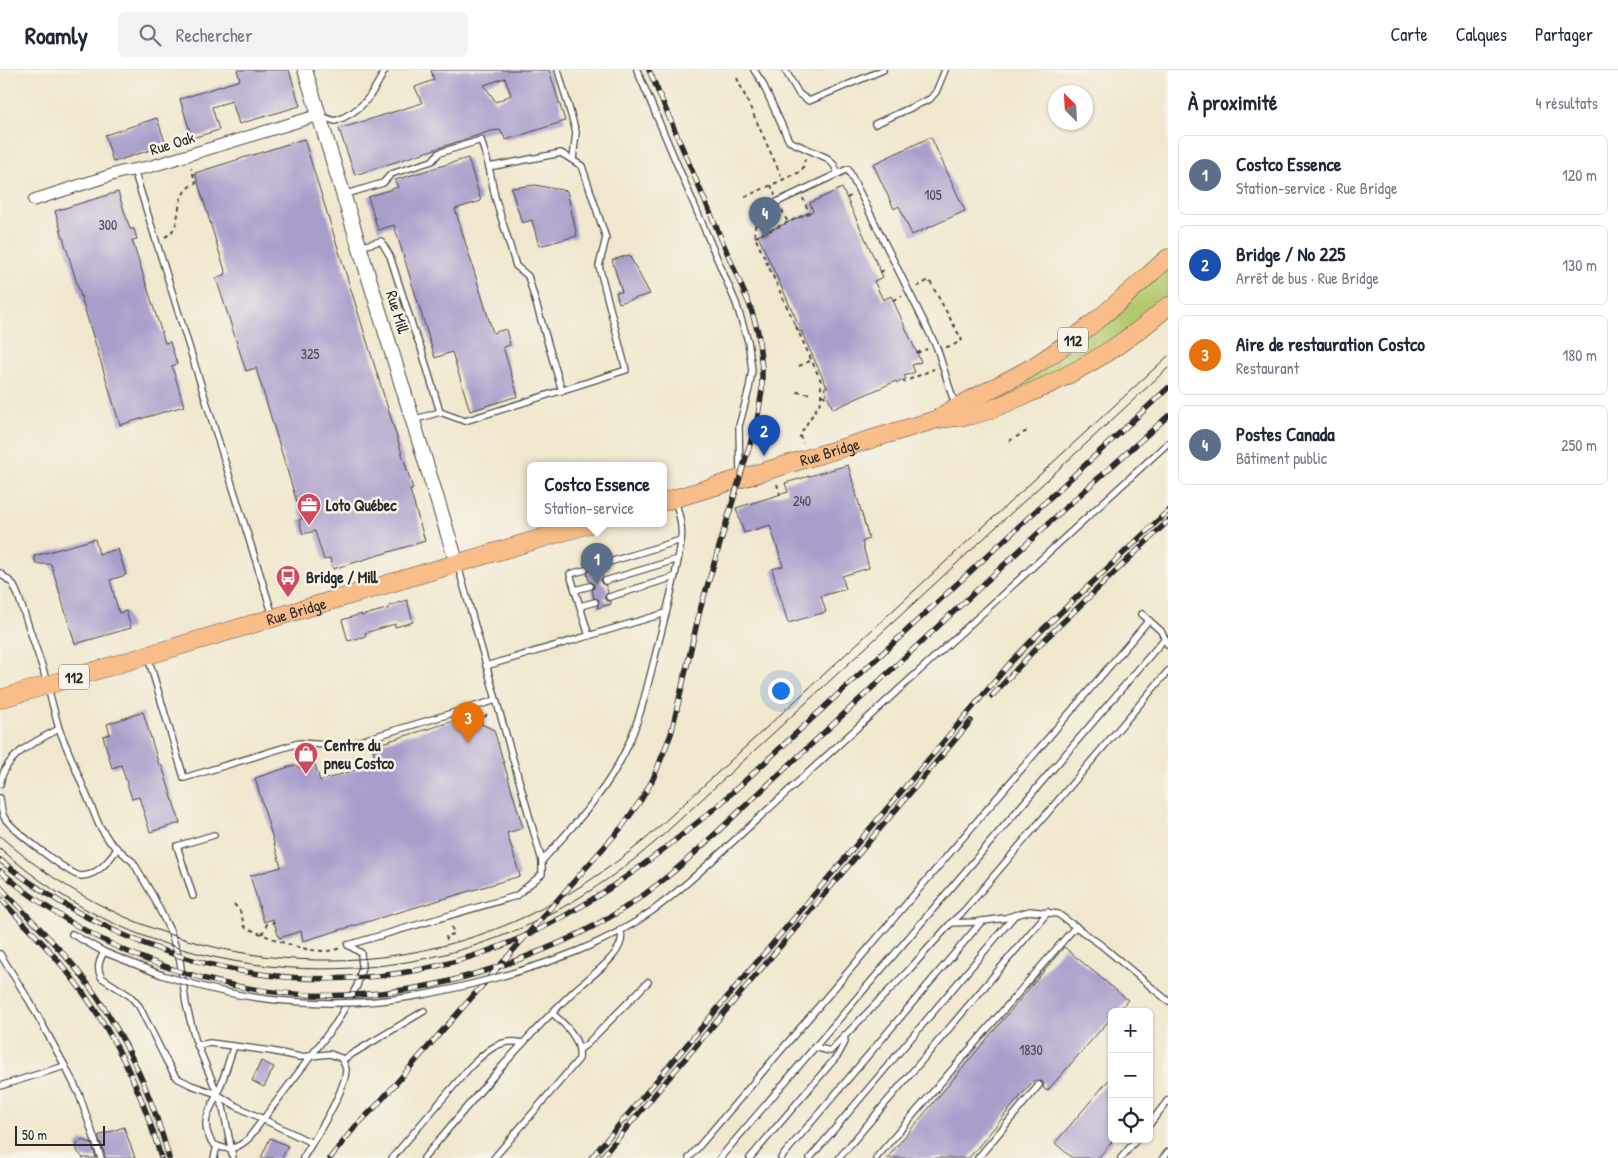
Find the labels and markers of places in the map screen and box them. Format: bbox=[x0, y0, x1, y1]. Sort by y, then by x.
pin: 4 bbox=[749, 197, 781, 238]
pin: 2 bbox=[748, 415, 780, 456]
office icon: Loto Québec bbox=[296, 492, 322, 526]
place label: Loto Québec bbox=[326, 494, 397, 516]
pin: 1 bbox=[581, 543, 613, 584]
bus stop icon: Bridge / Mill bbox=[275, 564, 301, 598]
place label: Bridge / Mill bbox=[306, 566, 379, 589]
pin: 3 bbox=[452, 702, 484, 743]
place label: Centre du pneu Costco bbox=[324, 734, 395, 775]
shop icon: Centre du pneu Costco bbox=[293, 741, 319, 775]

